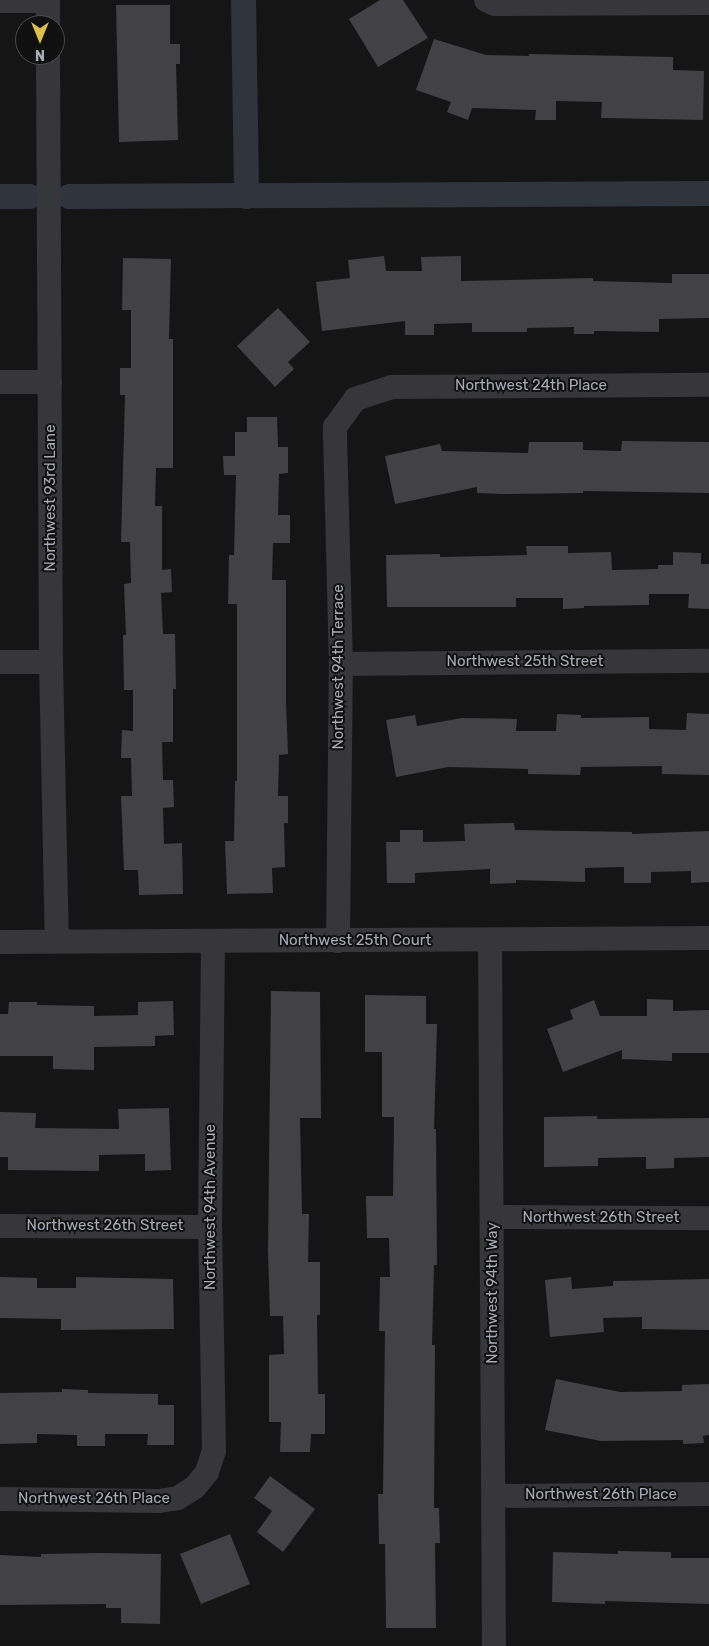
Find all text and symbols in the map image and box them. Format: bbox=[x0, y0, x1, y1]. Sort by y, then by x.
north arrow bbox=[15, 15, 65, 65]
text: N bbox=[35, 46, 45, 63]
street label: Northwest 24th Place bbox=[455, 377, 607, 395]
street label: Northwest 93rd Lane bbox=[42, 424, 60, 572]
street label: Northwest 94th Terrace bbox=[330, 584, 348, 750]
street label: Northwest 25th Street bbox=[447, 653, 603, 671]
street label: Northwest 25th Court bbox=[279, 932, 431, 950]
street label: Northwest 94th Avenue bbox=[202, 1124, 220, 1290]
street label: Northwest 26th Street bbox=[523, 1209, 679, 1227]
street label: Northwest 26th Street bbox=[27, 1217, 183, 1235]
street label: Northwest 94th Way bbox=[484, 1222, 502, 1364]
street label: Northwest 26th Place bbox=[525, 1486, 677, 1504]
street label: Northwest 26th Place bbox=[18, 1490, 170, 1508]

